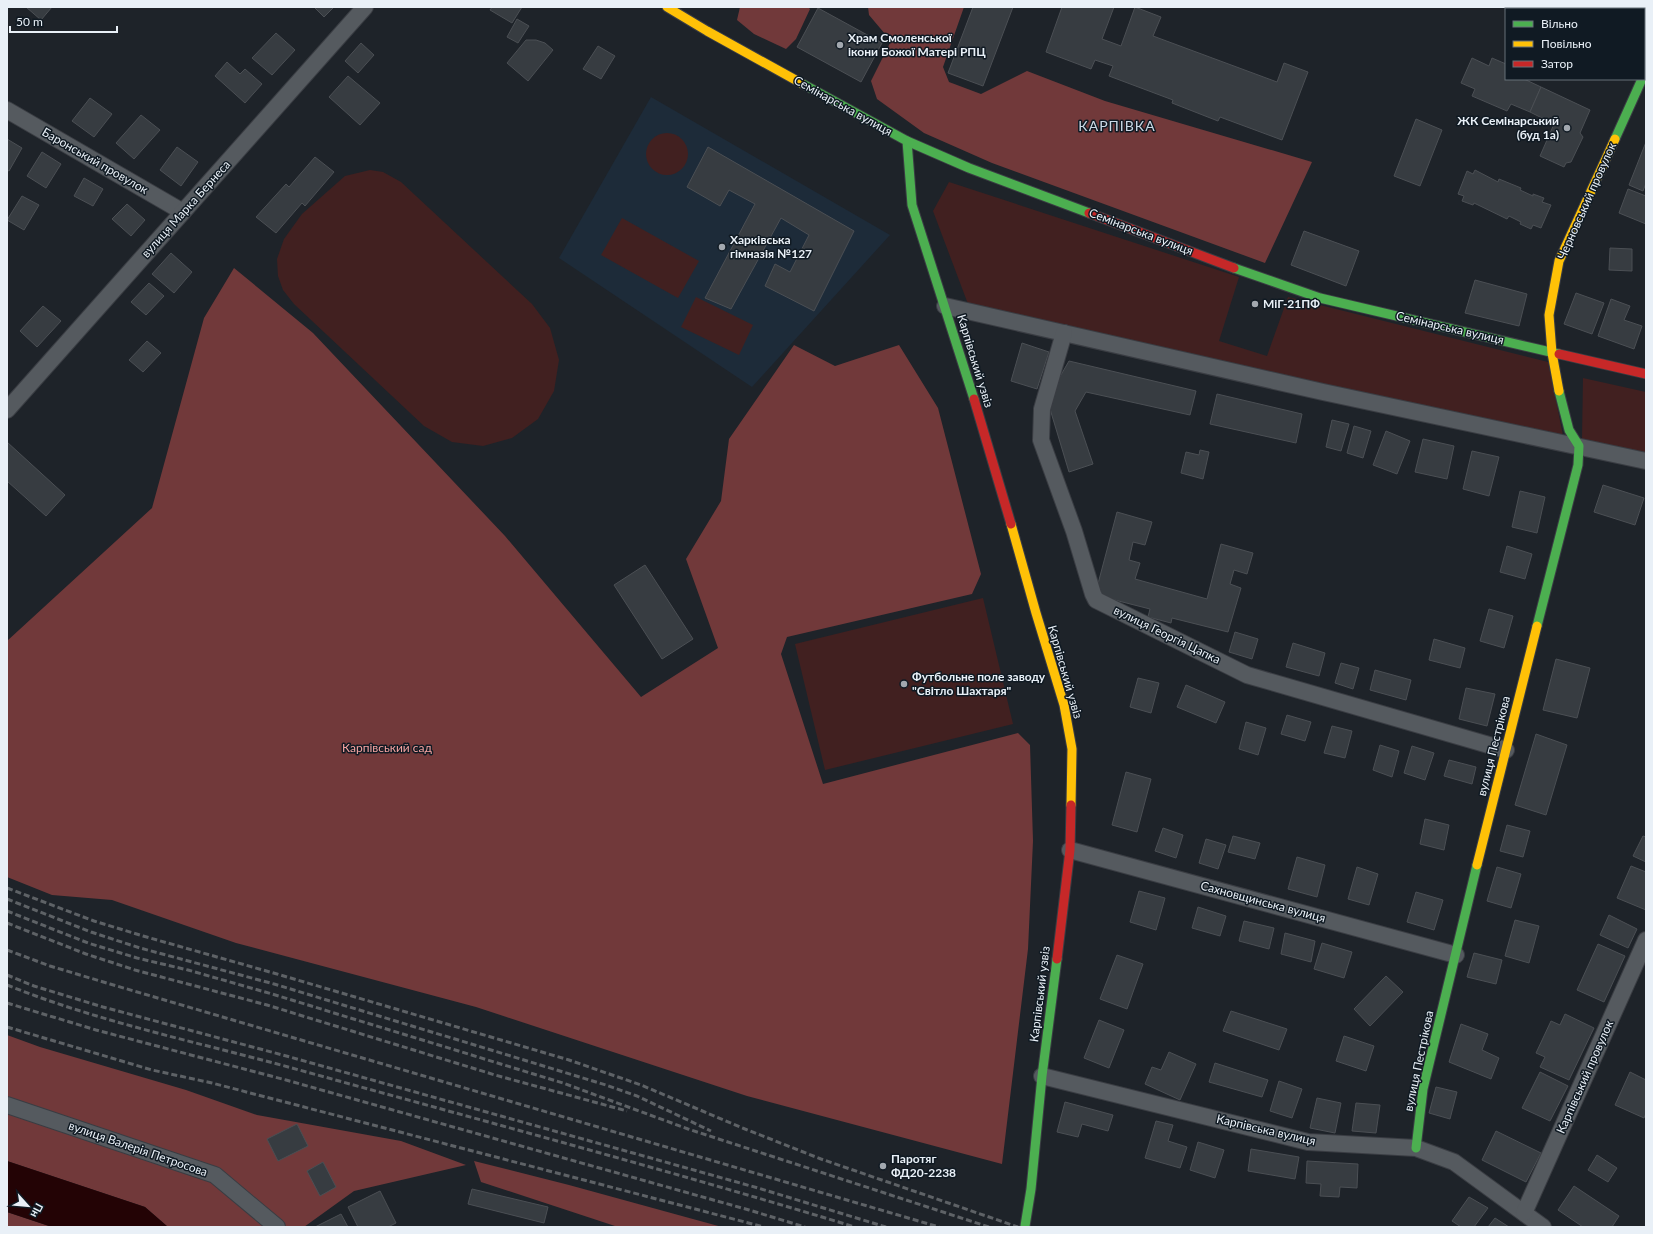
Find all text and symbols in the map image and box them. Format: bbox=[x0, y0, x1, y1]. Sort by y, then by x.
scale bar bbox=[10, 8, 117, 34]
legend bbox=[1505, 8, 1645, 80]
text: 50 m bbox=[16, 14, 43, 29]
text: Вільно bbox=[1541, 16, 1578, 31]
place label: Храм Смоленської ікони Божої Матері РПЦ bbox=[848, 30, 986, 59]
text: Повільно bbox=[1541, 36, 1592, 51]
marker: Храм Смоленської ікони Божої Матері РПЦ bbox=[835, 40, 845, 50]
text: Затор bbox=[1541, 56, 1573, 71]
street label: Семінарська вулиця bbox=[791, 72, 895, 139]
place label: ЖК Семінарський (буд 1а) bbox=[1457, 113, 1559, 142]
district label: КАРПІВКА bbox=[1078, 117, 1156, 134]
marker: ЖК Семінарський (буд 1а) bbox=[1562, 123, 1572, 133]
street label: Баронський провулок bbox=[40, 124, 152, 197]
street label: Черновський провулок bbox=[1554, 139, 1619, 262]
street label: вулиця Марка Бернеса bbox=[138, 157, 233, 260]
street label: Семінарська вулиця bbox=[1087, 205, 1195, 258]
place label: Харківська гімназія №127 bbox=[730, 232, 812, 261]
marker: Харківська гімназія №127 bbox=[717, 242, 727, 252]
place label: МіГ-21ПФ bbox=[1263, 296, 1320, 311]
marker: МіГ-21ПФ bbox=[1250, 299, 1260, 309]
street label: Семінарська вулиця bbox=[1395, 308, 1506, 347]
street label: Карпівський узвіз bbox=[954, 312, 997, 409]
street label: вулиця Георгія Цапка bbox=[1111, 602, 1223, 667]
street label: Карпівський узвіз bbox=[1045, 623, 1086, 720]
place label: Футбольне поле заводу "Світло Шахтаря" bbox=[912, 669, 1046, 698]
marker: Футбольне поле заводу "Світло Шахтаря" bbox=[899, 679, 909, 689]
street label: вулиця Пестрікова bbox=[1474, 694, 1513, 798]
park label: Карпівський сад bbox=[342, 740, 433, 755]
street label: Сахновщинська вулиця bbox=[1199, 878, 1327, 925]
street label: Карпівський узвіз bbox=[1026, 945, 1053, 1043]
street label: вулиця Пестрікова bbox=[1401, 1009, 1437, 1113]
street label: Карпівський провулок bbox=[1553, 1017, 1617, 1136]
street label: Карпівська вулиця bbox=[1215, 1111, 1317, 1148]
street label: вулиця Валерія Петросова bbox=[67, 1118, 210, 1179]
place label: Паротяг ФД20-2238 bbox=[891, 1151, 956, 1180]
marker: Паротяг ФД20-2238 bbox=[878, 1161, 888, 1171]
north arrow bbox=[8, 1186, 48, 1226]
text: Пн bbox=[28, 1201, 46, 1220]

